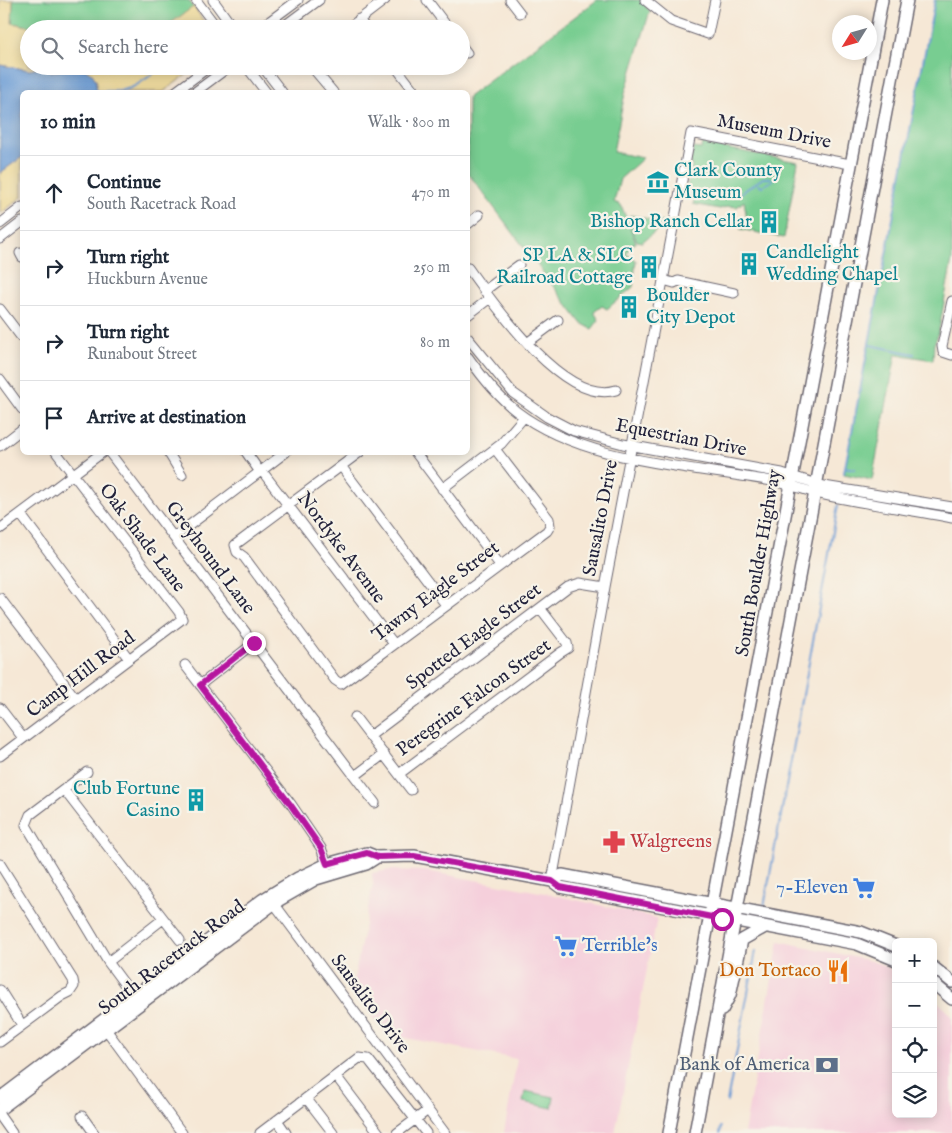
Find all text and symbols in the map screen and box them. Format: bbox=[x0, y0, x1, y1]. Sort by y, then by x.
north arrow bbox=[832, 15, 877, 60]
search box bbox=[20, 20, 470, 75]
icon: search bbox=[38, 34, 66, 62]
text: Search here bbox=[78, 36, 169, 60]
text: 10 min bbox=[40, 109, 96, 136]
street label: Museum Drive bbox=[715, 109, 833, 155]
text: Walk · 800 m bbox=[368, 113, 450, 133]
place label: Clark County Museum bbox=[674, 159, 782, 205]
museum icon: Clark County Museum bbox=[645, 169, 671, 195]
text: Continue bbox=[87, 171, 161, 195]
icon: ahead bbox=[40, 179, 68, 207]
text: 470 m bbox=[411, 183, 450, 203]
text: South Racetrack Road bbox=[87, 195, 236, 215]
building icon: Bishop Ranch Cellar bbox=[756, 209, 782, 235]
place label: Bishop Ranch Cellar bbox=[590, 210, 752, 234]
place label: Candlelight Wedding Chapel bbox=[766, 241, 899, 287]
place label: SP LA & SLC Railroad Cottage bbox=[496, 244, 633, 290]
text: Turn right bbox=[87, 246, 169, 270]
building icon: Candlelight Wedding Chapel bbox=[736, 251, 762, 277]
icon: right bbox=[40, 254, 68, 282]
building icon: SP LA & SLC Railroad Cottage bbox=[636, 254, 662, 280]
text: 250 m bbox=[413, 258, 450, 278]
text: Huckburn Avenue bbox=[87, 270, 208, 290]
place label: Boulder City Depot bbox=[646, 284, 736, 330]
building icon: Boulder City Depot bbox=[616, 294, 642, 320]
text: Turn right bbox=[87, 321, 169, 345]
icon: right bbox=[40, 329, 68, 357]
text: 80 m bbox=[420, 333, 450, 353]
text: Runabout Street bbox=[87, 345, 197, 365]
icon: arrive bbox=[40, 404, 68, 432]
text: Arrive at destination bbox=[87, 406, 246, 430]
street label: Equestrian Drive bbox=[613, 414, 749, 463]
street label: Sausalito Drive bbox=[578, 458, 624, 578]
street label: South Boulder Highway bbox=[731, 467, 787, 658]
street label: Oak Shade Lane bbox=[93, 479, 191, 597]
street label: Nordyke Avenue bbox=[291, 488, 391, 609]
street label: Greyhound Lane bbox=[160, 497, 260, 619]
street label: Tawny Eagle Street bbox=[368, 536, 505, 648]
street label: Spotted Eagle Street bbox=[402, 578, 547, 696]
street label: Camp Hill Road bbox=[22, 626, 141, 724]
route end bbox=[243, 632, 266, 655]
street label: Peregrine Falcon Street bbox=[392, 634, 556, 762]
place label: Club Fortune Casino bbox=[73, 777, 180, 823]
building icon: Club Fortune Casino bbox=[183, 787, 209, 813]
pharmacy icon: Walgreens bbox=[601, 829, 627, 855]
place label: Walgreens bbox=[630, 830, 712, 854]
supermarket icon: 7-Eleven bbox=[851, 875, 877, 901]
place label: 7-Eleven bbox=[776, 876, 848, 900]
street label: South Racetrack Road bbox=[94, 895, 251, 1021]
route start bbox=[711, 908, 734, 931]
supermarket icon: Terrible's bbox=[553, 933, 579, 959]
place label: Terrible's bbox=[582, 934, 658, 958]
map controls bbox=[892, 938, 937, 1118]
button: + bbox=[892, 938, 937, 983]
street label: Sausalito Drive bbox=[325, 950, 415, 1059]
restaurant icon: Don Tortaco bbox=[825, 958, 851, 984]
place label: Don Tortaco bbox=[719, 959, 821, 983]
button: − bbox=[892, 983, 937, 1028]
button: locate bbox=[892, 1028, 937, 1073]
bank icon: Bank of America bbox=[814, 1052, 840, 1078]
place label: Bank of America bbox=[679, 1053, 811, 1077]
button: layers bbox=[892, 1073, 937, 1118]

